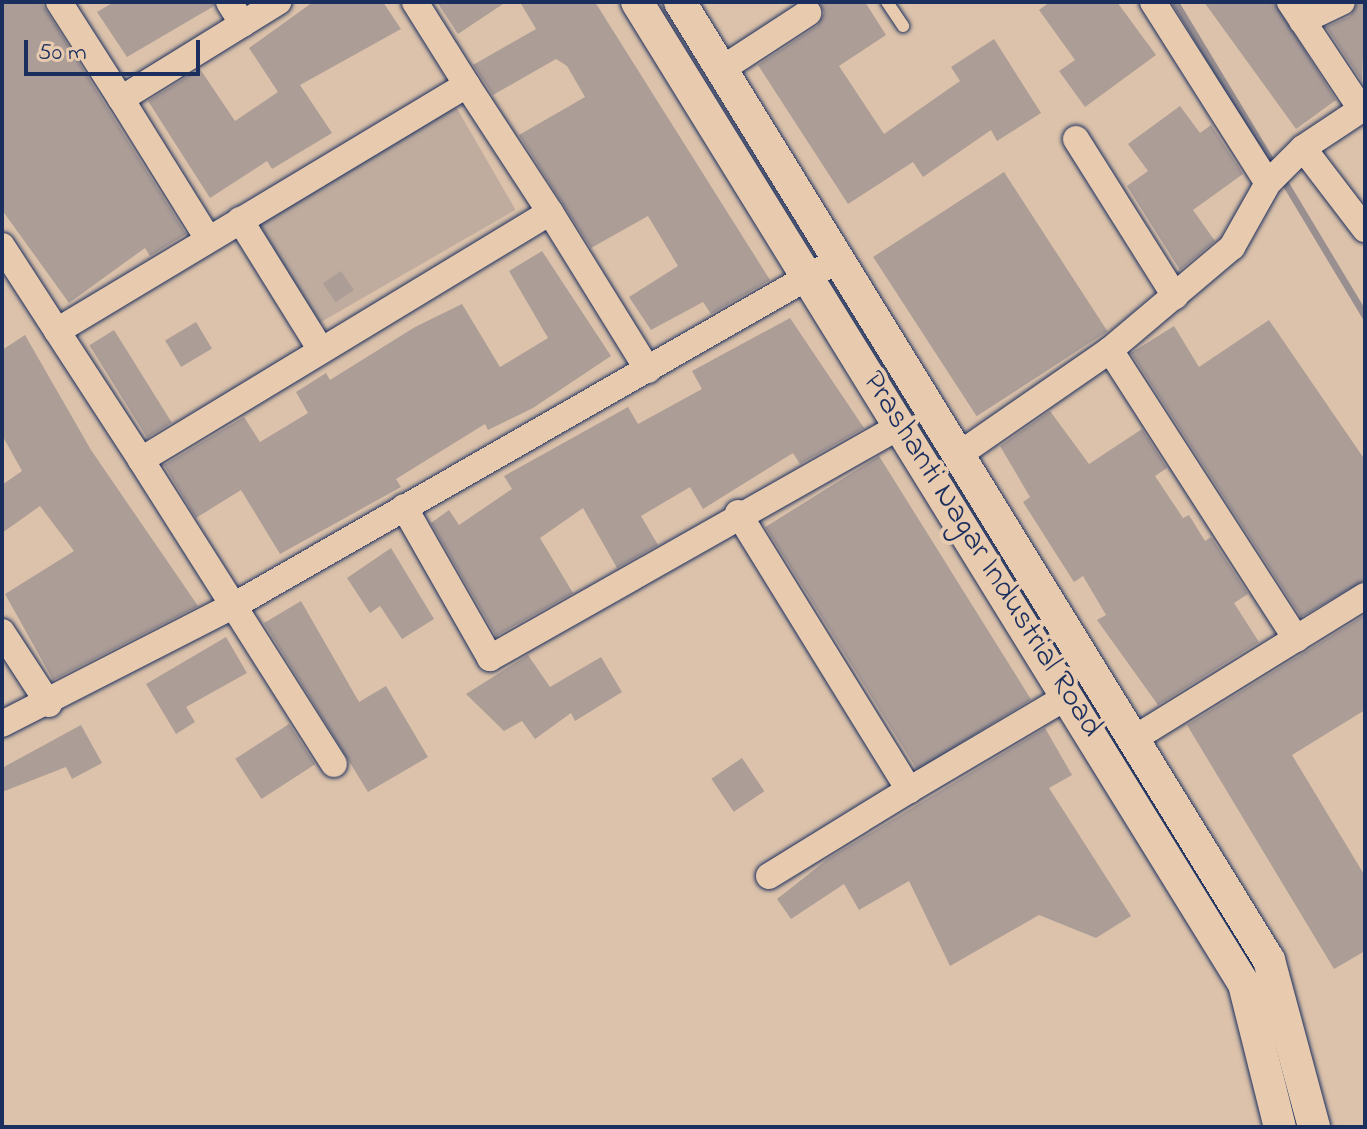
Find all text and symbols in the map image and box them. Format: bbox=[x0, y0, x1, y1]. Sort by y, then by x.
scale bar bbox=[28, 24, 204, 74]
text: 50 m bbox=[38, 36, 87, 71]
street label: Prashanti Nagar Industrial Road bbox=[852, 365, 1110, 745]

